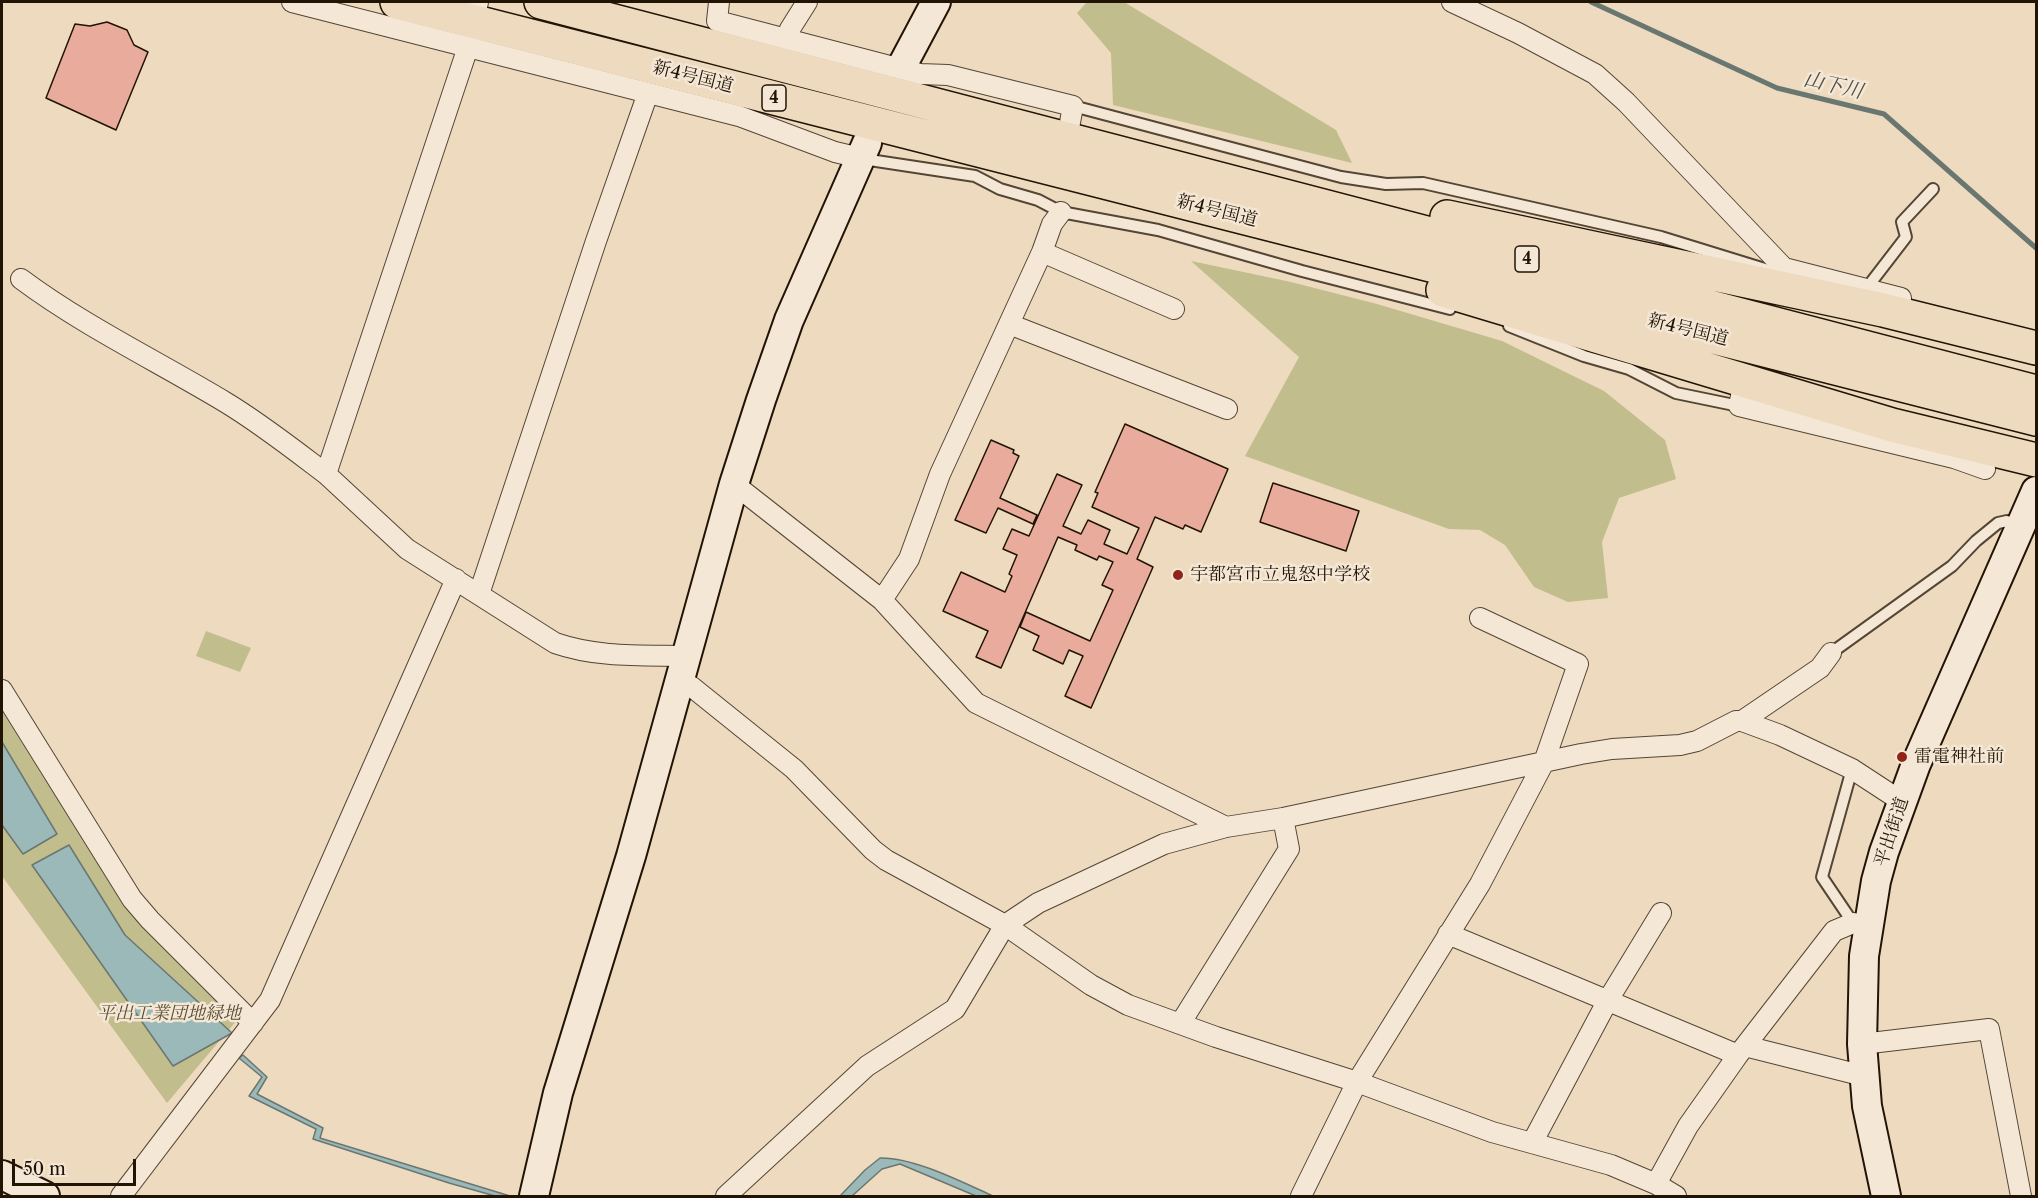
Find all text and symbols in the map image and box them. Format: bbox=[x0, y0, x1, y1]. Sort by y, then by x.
street label: 新4号国道 bbox=[650, 57, 736, 97]
water label: 山下川 bbox=[1801, 68, 1865, 104]
road number: 4 bbox=[762, 85, 786, 111]
street label: 新4号国道 bbox=[1174, 191, 1260, 231]
road number: 4 bbox=[1515, 246, 1539, 272]
street label: 新4号国道 bbox=[1645, 310, 1731, 350]
place label: 宇都宮市立鬼怒中学校 bbox=[1190, 564, 1370, 586]
marker: 宇都宮市立鬼怒中学校 bbox=[1171, 568, 1185, 582]
place label: 雷電神社前 bbox=[1914, 746, 2004, 768]
marker: 雷電神社前 bbox=[1895, 750, 1909, 764]
street label: 平出街道 bbox=[1871, 794, 1913, 870]
park label: 平出工業団地緑地 bbox=[97, 1003, 241, 1025]
scale bar bbox=[15, 1147, 140, 1185]
text: 50 m bbox=[23, 1158, 66, 1180]

